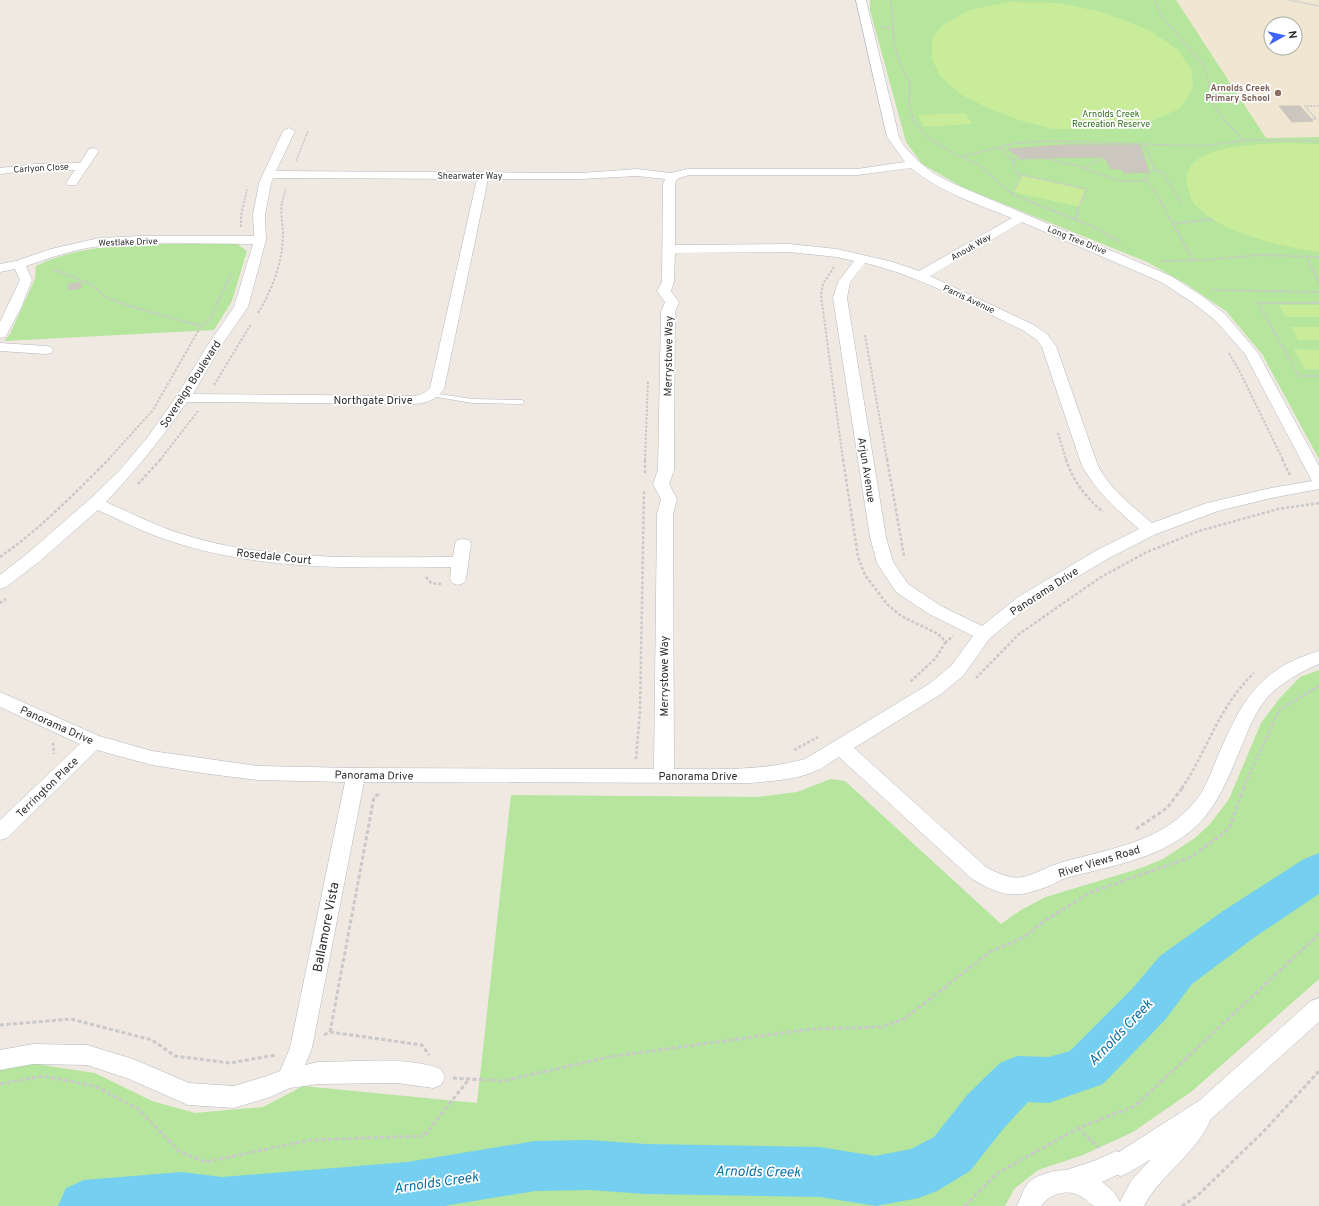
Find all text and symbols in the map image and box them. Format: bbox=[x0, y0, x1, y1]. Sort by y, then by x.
north arrow bbox=[1263, 16, 1303, 56]
text: N bbox=[1284, 30, 1299, 40]
place label: Arnolds Creek Primary School bbox=[1205, 83, 1270, 104]
marker: Arnolds Creek Primary School bbox=[1273, 88, 1283, 98]
park label: Arnolds Creek Recreation Reserve bbox=[1072, 109, 1150, 130]
street label: Carlyon Close bbox=[13, 162, 69, 175]
street label: Shearwater Way bbox=[437, 171, 503, 182]
street label: Long Tree Drive bbox=[1046, 224, 1108, 257]
street label: Anouk Way bbox=[949, 231, 994, 263]
street label: Westlake Drive bbox=[98, 236, 158, 249]
street label: Parris Avenue bbox=[941, 283, 996, 316]
street label: Merrystowe Way bbox=[661, 315, 677, 397]
street label: Sovereign Boulevard bbox=[157, 338, 224, 431]
street label: Northgate Drive bbox=[333, 394, 413, 408]
street label: Arjun Avenue bbox=[854, 437, 878, 504]
street label: Rosedale Court bbox=[235, 546, 312, 568]
street label: Panorama Drive bbox=[1008, 564, 1081, 619]
street label: Merrystowe Way bbox=[658, 635, 672, 716]
street label: Panorama Drive bbox=[18, 703, 96, 748]
street label: Terrington Place bbox=[14, 754, 82, 821]
street label: Panorama Drive bbox=[334, 768, 414, 784]
street label: Panorama Drive bbox=[659, 770, 738, 784]
street label: River Views Road bbox=[1057, 843, 1142, 881]
street label: Ballamore Vista bbox=[310, 881, 344, 974]
water label: Arnolds Creek bbox=[1085, 996, 1158, 1070]
water label: Arnolds Creek bbox=[715, 1163, 802, 1182]
water label: Arnolds Creek bbox=[393, 1169, 481, 1198]

